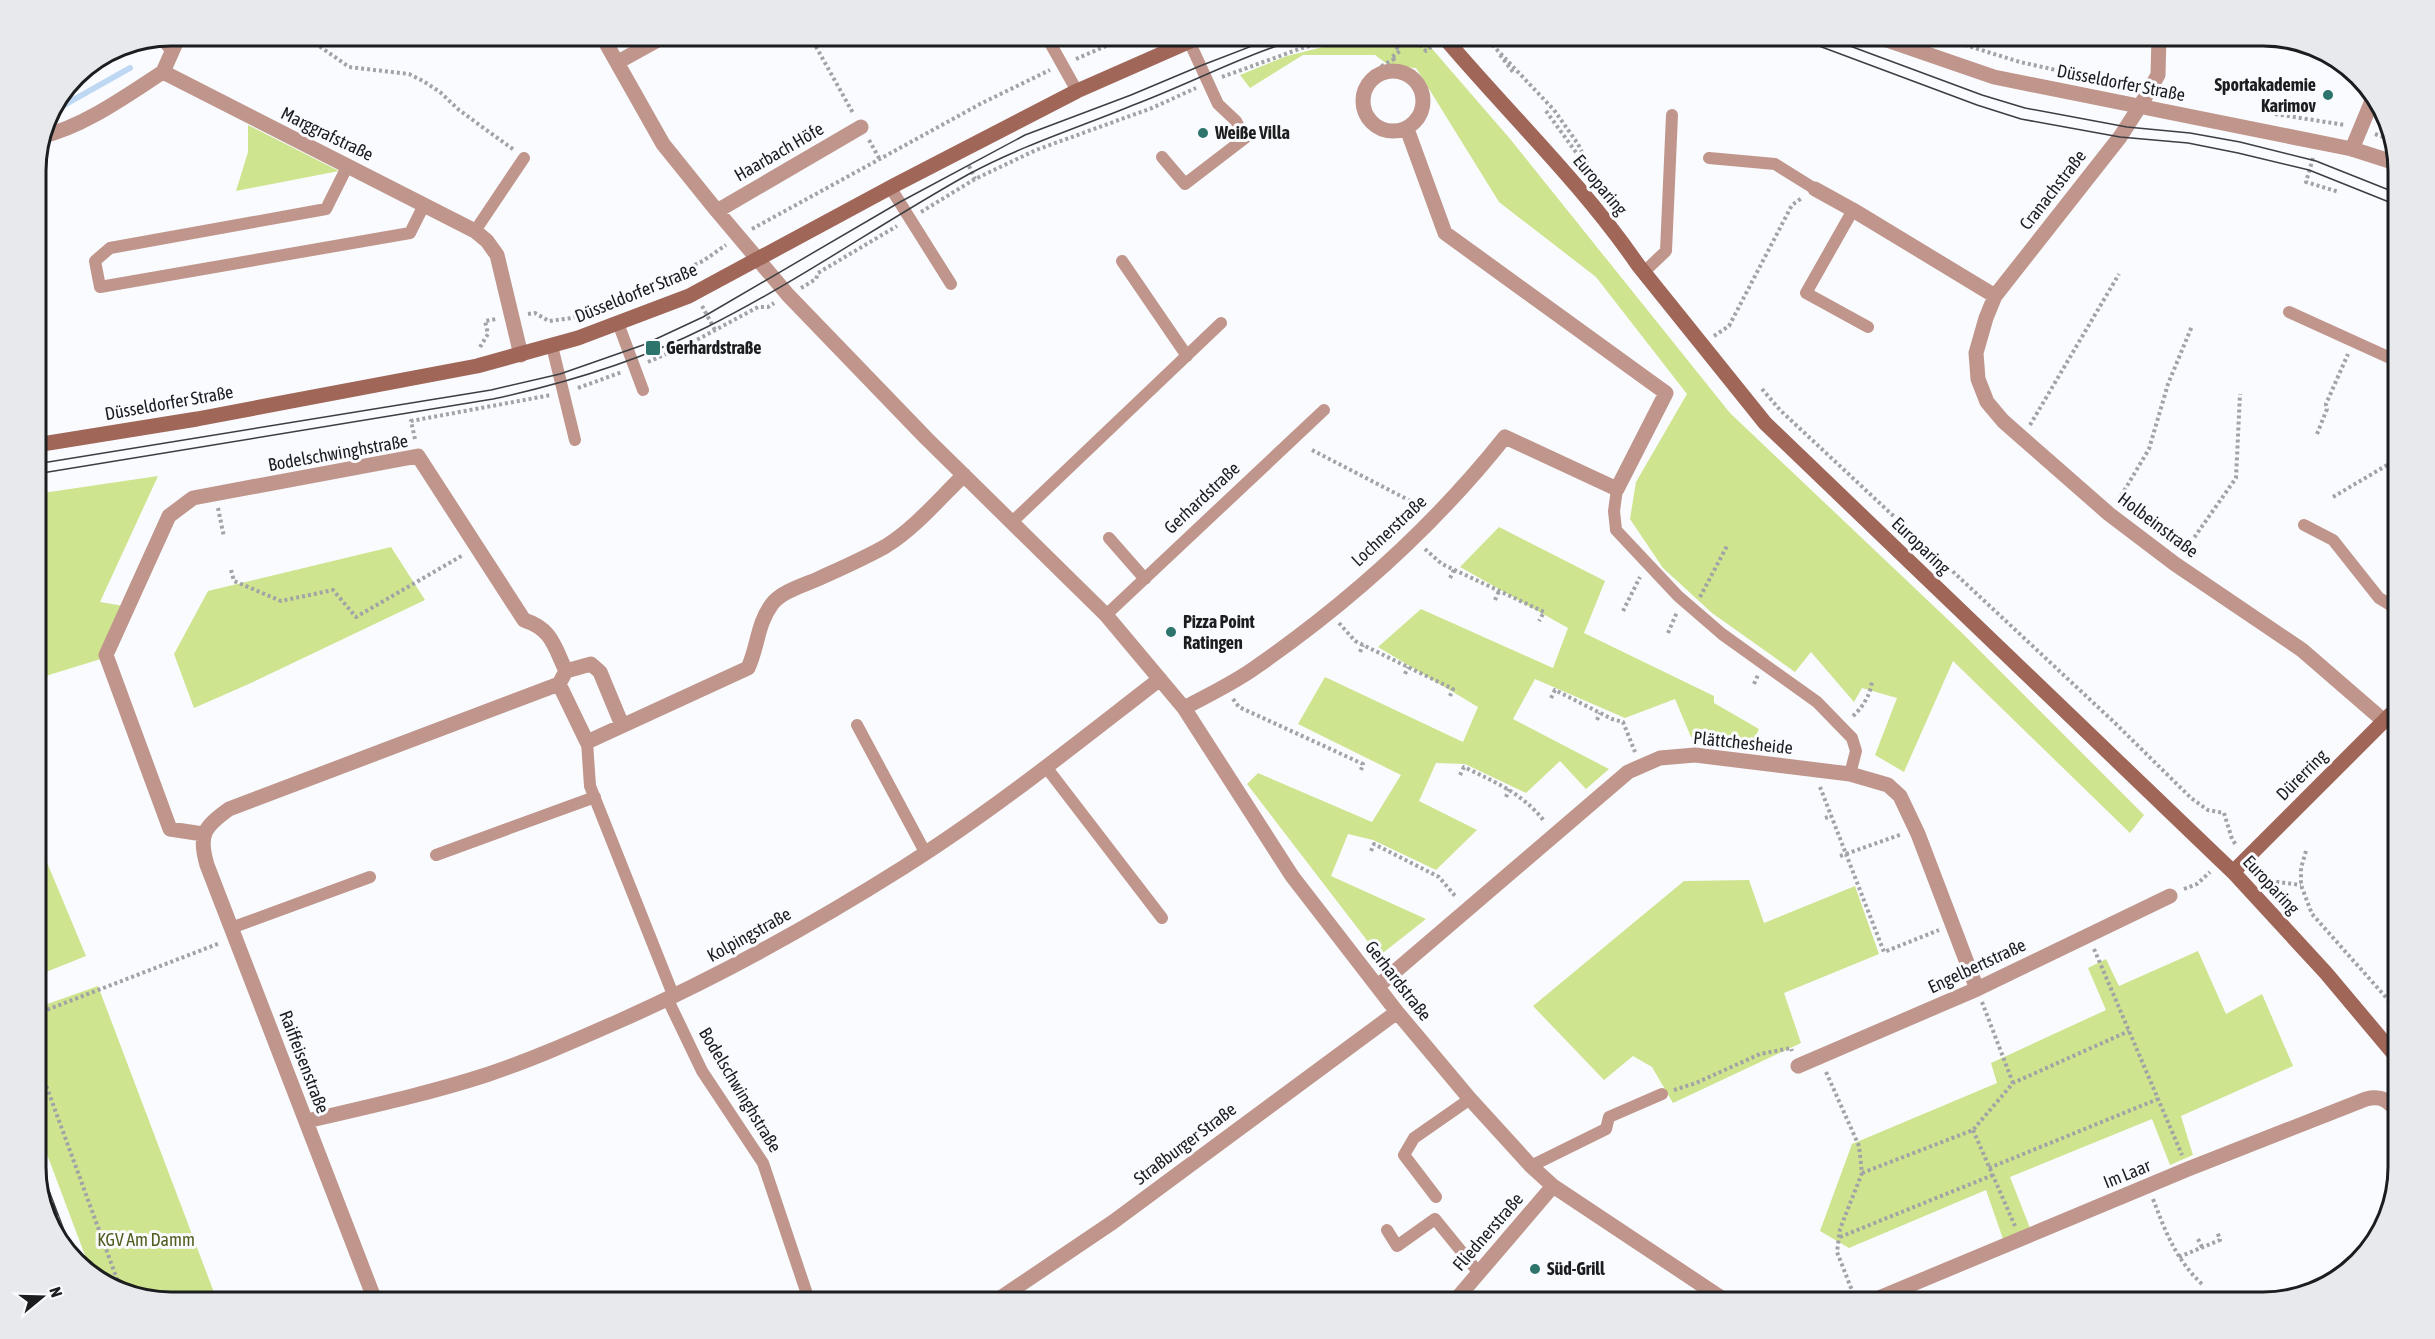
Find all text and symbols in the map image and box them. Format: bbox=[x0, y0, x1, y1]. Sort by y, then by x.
street label: Düsseldorfer Straße bbox=[2055, 60, 2187, 105]
place label: Sportakademie Karimov bbox=[2214, 74, 2317, 116]
marker: Sportakademie Karimov bbox=[2321, 88, 2335, 102]
street label: Marggrafstraße bbox=[278, 102, 377, 165]
street label: Haarbach Höfe bbox=[730, 118, 827, 185]
place label: Weiße Villa bbox=[1214, 122, 1290, 143]
marker: Weiße Villa bbox=[1196, 126, 1210, 140]
street label: Cranachstraße bbox=[2015, 146, 2090, 234]
street label: Europaring bbox=[1569, 150, 1632, 220]
street label: Düsseldorfer Straße bbox=[572, 258, 700, 327]
place label: Gerhardstraße bbox=[666, 337, 761, 358]
marker: Gerhardstraße bbox=[644, 339, 662, 357]
street label: Düsseldorfer Straße bbox=[103, 381, 235, 424]
street label: Bodelschwinghstraße bbox=[266, 430, 410, 475]
street label: Gerhardstraße bbox=[1160, 457, 1244, 538]
street label: Holbeinstraße bbox=[2114, 488, 2202, 562]
street label: Lochnerstraße bbox=[1347, 491, 1430, 571]
street label: Europaring bbox=[1888, 513, 1955, 579]
place label: Pizza Point Ratingen bbox=[1183, 611, 1256, 653]
marker: Pizza Point Ratingen bbox=[1164, 625, 1178, 639]
street label: Plättchesheide bbox=[1692, 727, 1794, 758]
street label: Dürerring bbox=[2272, 745, 2332, 805]
street label: Europaring bbox=[2239, 851, 2304, 919]
street label: Kolpingstraße bbox=[703, 903, 794, 966]
street label: Engelbertstraße bbox=[1925, 934, 2029, 997]
street label: Gerhardstraße bbox=[1361, 937, 1436, 1025]
street label: Raiffeisenstraße bbox=[275, 1007, 334, 1116]
street label: Bodelschwinghstraße bbox=[695, 1024, 786, 1156]
street label: Straßburger Straße bbox=[1129, 1098, 1240, 1189]
street label: Im Laar bbox=[2100, 1154, 2154, 1192]
street label: Fliednerstraße bbox=[1448, 1188, 1527, 1275]
park label: KGV Am Damm bbox=[97, 1229, 195, 1250]
place label: Süd-Grill bbox=[1547, 1258, 1605, 1279]
marker: Süd-Grill bbox=[1528, 1262, 1542, 1276]
north arrow bbox=[12, 1267, 72, 1327]
text: N bbox=[46, 1285, 66, 1300]

